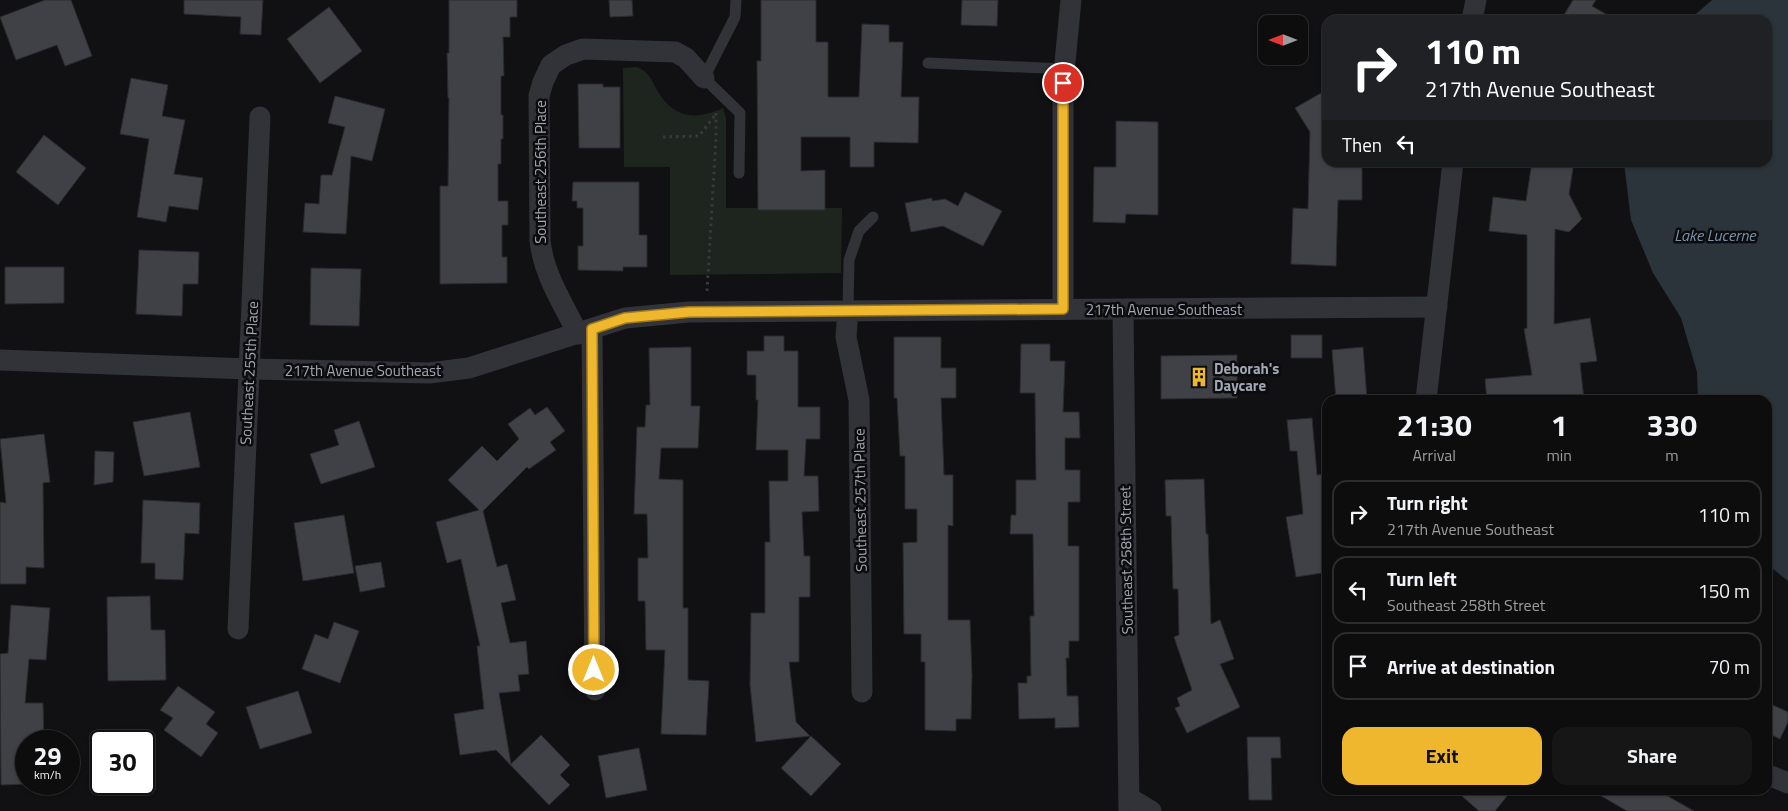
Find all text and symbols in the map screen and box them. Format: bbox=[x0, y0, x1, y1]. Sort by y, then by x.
north arrow bbox=[1258, 15, 1308, 65]
map controls bbox=[1258, 15, 1308, 65]
text: 110 m bbox=[1425, 24, 1521, 78]
icon: right bbox=[1342, 35, 1407, 100]
pin bbox=[1042, 62, 1084, 104]
icon: arrive bbox=[1049, 69, 1077, 97]
text: 217th Avenue Southeast bbox=[1425, 72, 1655, 106]
street label: Southeast 256th Place bbox=[529, 100, 552, 244]
text: Then bbox=[1342, 130, 1382, 159]
icon: left bbox=[1392, 130, 1420, 158]
water label: Lake Lucerne bbox=[1674, 223, 1757, 247]
street label: 217th Avenue Southeast bbox=[1086, 298, 1243, 321]
street label: Southeast 255th Place bbox=[234, 301, 264, 445]
place label: Deborah's Daycare bbox=[1214, 357, 1279, 397]
street label: 217th Avenue Southeast bbox=[285, 359, 442, 382]
building icon: Deborah's Daycare bbox=[1188, 366, 1210, 388]
text: 21:30 bbox=[1397, 402, 1472, 448]
text: 1 bbox=[1551, 402, 1568, 448]
text: 330 bbox=[1647, 402, 1697, 448]
street label: Southeast 257th Place bbox=[847, 428, 873, 572]
text: Arrival bbox=[1413, 443, 1456, 467]
text: min bbox=[1546, 443, 1572, 467]
text: m bbox=[1665, 443, 1679, 467]
street label: Southeast 258th Street bbox=[1113, 485, 1139, 634]
text: Turn right bbox=[1387, 488, 1468, 517]
icon: right bbox=[1344, 500, 1372, 528]
text: 110 m bbox=[1698, 500, 1750, 529]
text: 217th Avenue Southeast bbox=[1387, 517, 1554, 541]
text: Turn left bbox=[1387, 564, 1457, 593]
icon: left bbox=[1344, 576, 1372, 604]
text: 150 m bbox=[1698, 576, 1750, 605]
text: Southeast 258th Street bbox=[1387, 593, 1545, 617]
position arrow bbox=[567, 643, 619, 695]
icon: arrive bbox=[1344, 652, 1372, 680]
text: Arrive at destination bbox=[1387, 652, 1555, 681]
text: 70 m bbox=[1709, 652, 1750, 681]
button: Exit bbox=[1342, 727, 1542, 785]
button: Share bbox=[1552, 727, 1752, 785]
speed limit sign: 30 bbox=[90, 730, 155, 795]
text: 29 bbox=[33, 737, 62, 775]
text: km/h bbox=[34, 765, 61, 784]

